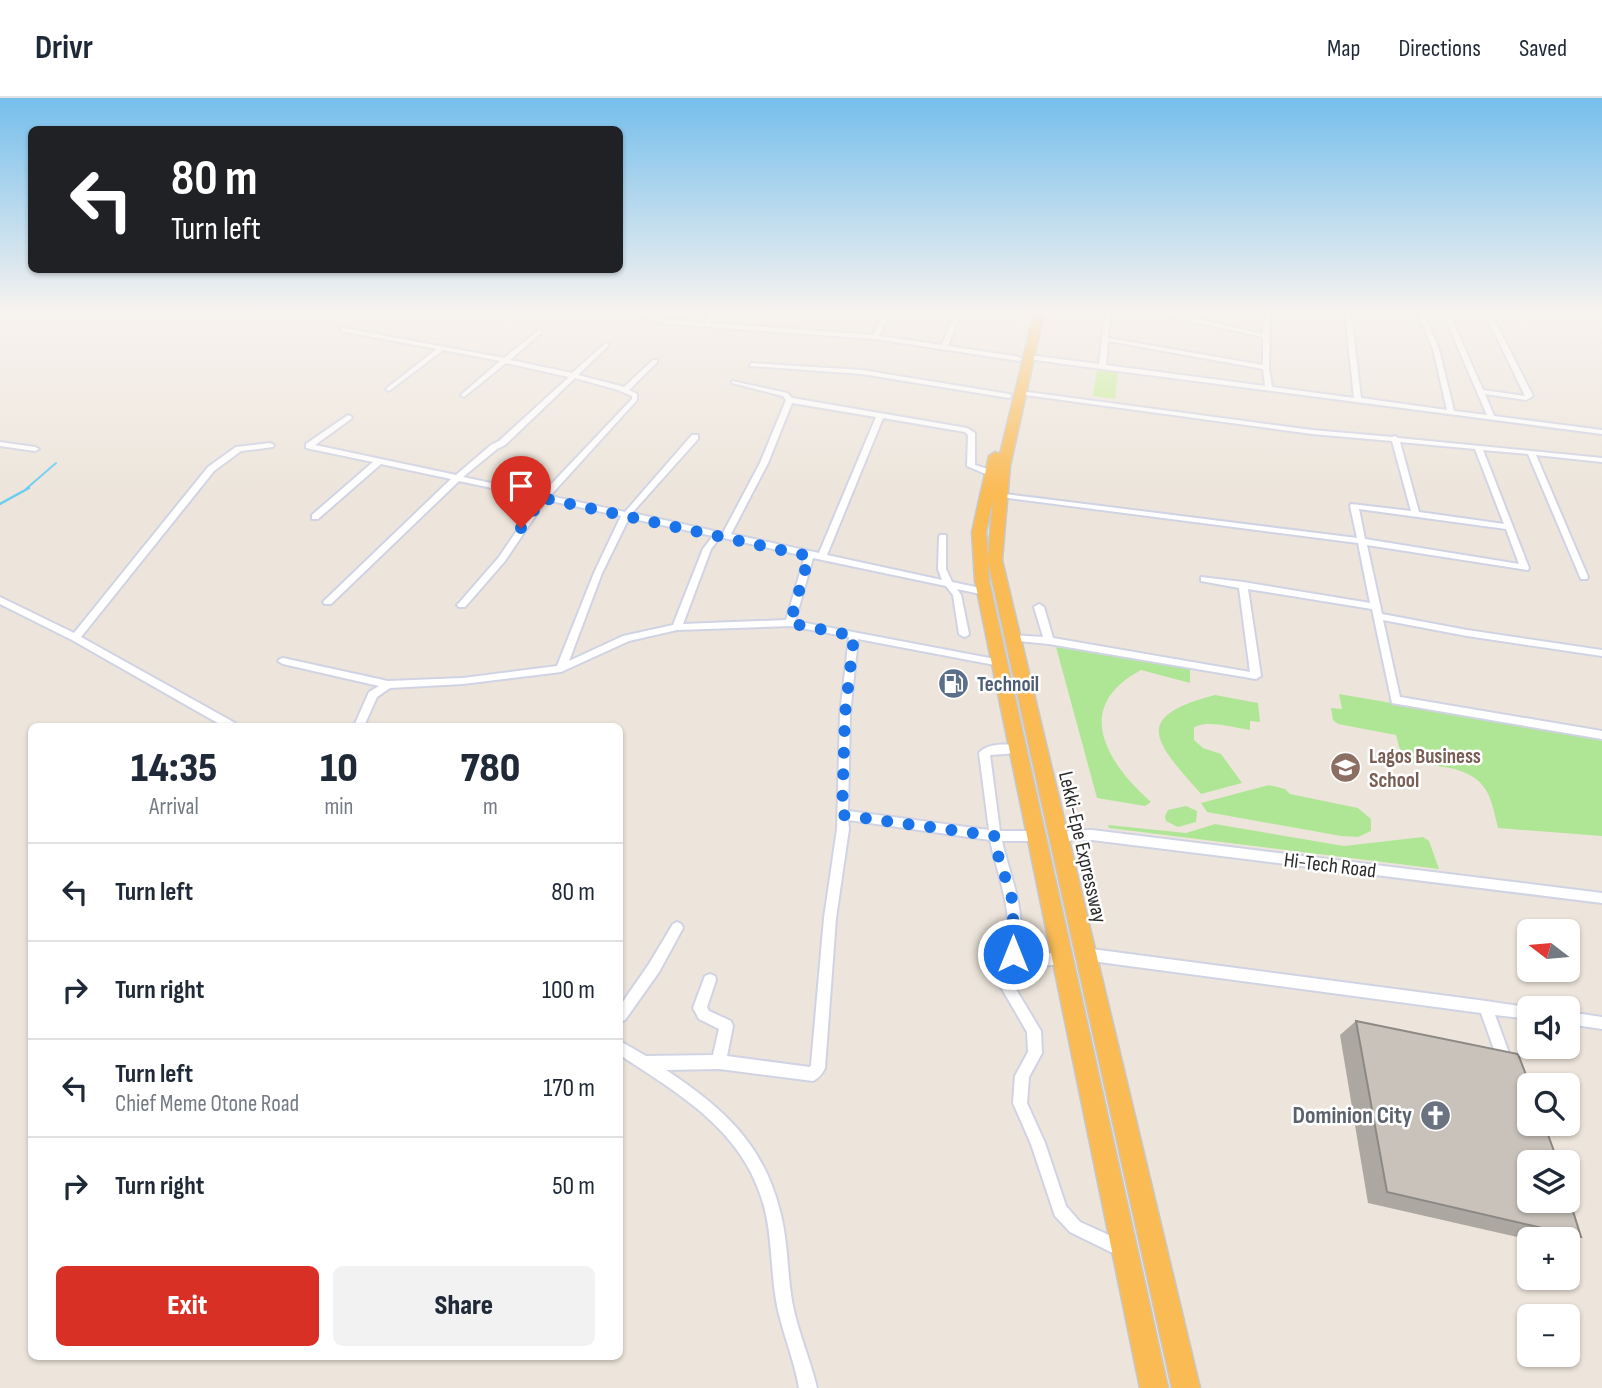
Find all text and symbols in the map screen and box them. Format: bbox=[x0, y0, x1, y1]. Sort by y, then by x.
text: Drivr bbox=[35, 28, 93, 68]
text: Map bbox=[1327, 34, 1360, 63]
text: Directions bbox=[1398, 34, 1481, 63]
text: Saved bbox=[1519, 34, 1567, 63]
text: 80 m bbox=[171, 150, 258, 209]
icon: left bbox=[56, 154, 147, 245]
text: Turn left bbox=[171, 210, 261, 249]
pin bbox=[491, 456, 551, 528]
icon: arrive bbox=[502, 467, 540, 505]
fuel station icon: Technoil bbox=[937, 667, 971, 701]
place label: Technoil bbox=[977, 672, 1039, 697]
text: 14:35 bbox=[131, 743, 217, 794]
text: 10 bbox=[320, 743, 358, 794]
text: 780 bbox=[461, 743, 520, 794]
place label: Lagos Business School bbox=[1369, 744, 1481, 793]
school or university icon: Lagos Business School bbox=[1329, 751, 1363, 785]
street label: Lekki-Epe Expressway bbox=[1053, 769, 1112, 925]
text: Arrival bbox=[149, 793, 199, 821]
text: min bbox=[325, 793, 353, 821]
text: m bbox=[483, 793, 498, 821]
street label: Hi-Tech Road bbox=[1282, 847, 1377, 884]
icon: left bbox=[56, 873, 94, 911]
text: Turn left bbox=[115, 877, 193, 908]
text: 80 m bbox=[551, 877, 595, 908]
position arrow bbox=[976, 917, 1050, 991]
north arrow bbox=[1517, 919, 1580, 982]
map controls bbox=[1517, 919, 1580, 1367]
icon: right bbox=[56, 971, 94, 1009]
text: Turn right bbox=[115, 975, 204, 1006]
text: 100 m bbox=[542, 975, 595, 1006]
button: sound bbox=[1517, 996, 1580, 1059]
text: Turn left bbox=[115, 1059, 193, 1090]
icon: left bbox=[56, 1069, 94, 1107]
text: 170 m bbox=[543, 1073, 595, 1104]
button: search bbox=[1517, 1073, 1580, 1136]
text: Chief Meme Otone Road bbox=[115, 1090, 299, 1118]
church icon: Dominion City bbox=[1418, 1098, 1452, 1132]
place label: Dominion City bbox=[1293, 1101, 1412, 1130]
button: layers bbox=[1517, 1150, 1580, 1213]
icon: right bbox=[56, 1167, 94, 1205]
text: Turn right bbox=[115, 1171, 204, 1202]
text: 50 m bbox=[552, 1171, 595, 1202]
button: + bbox=[1517, 1227, 1580, 1290]
button: Exit bbox=[56, 1266, 319, 1346]
button: Share bbox=[333, 1266, 595, 1346]
button: − bbox=[1517, 1304, 1580, 1367]

